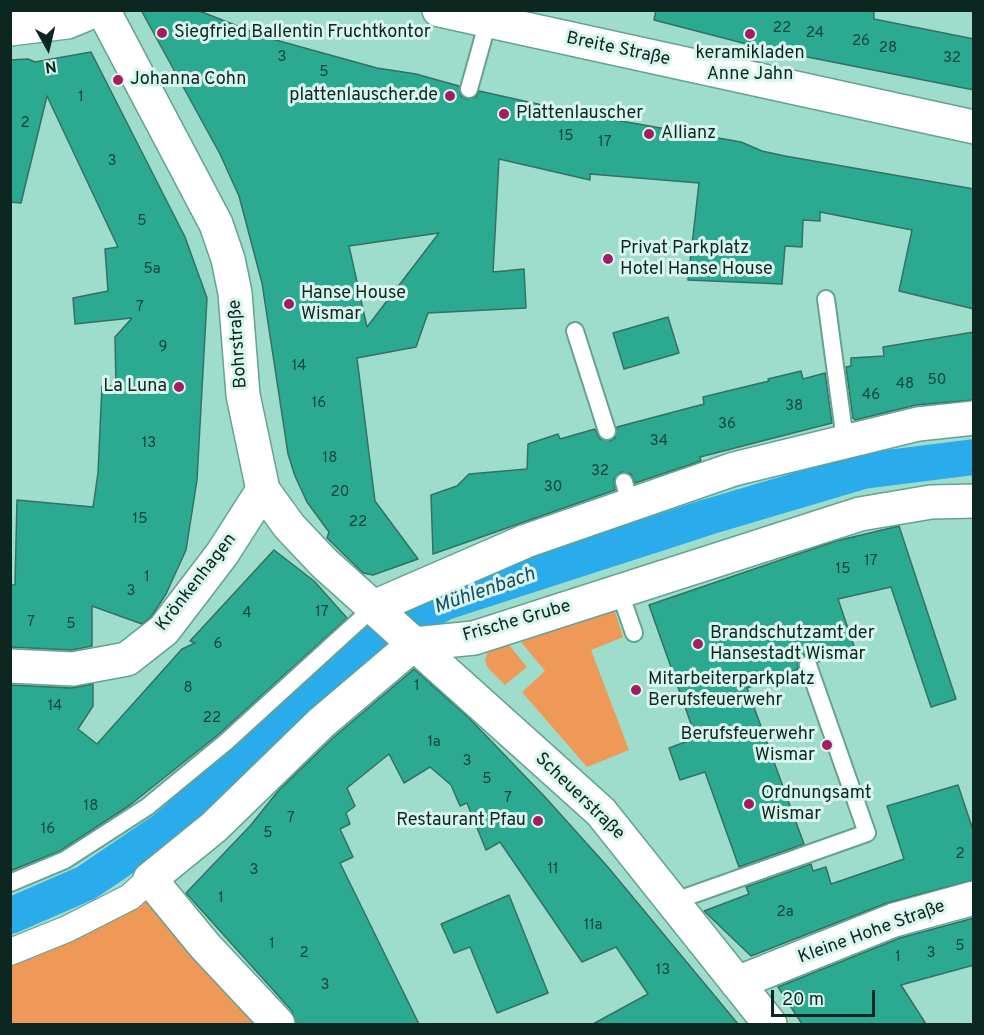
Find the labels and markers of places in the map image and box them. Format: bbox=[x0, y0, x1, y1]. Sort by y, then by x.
place label: Siegfried Ballentin Fruchtkontor bbox=[174, 22, 431, 44]
marker: Siegfried Ballentin Fruchtkontor bbox=[155, 26, 169, 40]
marker: keramikladen Anne Jahn bbox=[743, 27, 757, 41]
place label: keramikladen Anne Jahn bbox=[695, 43, 805, 86]
place label: Johanna Cohn bbox=[130, 69, 246, 91]
marker: Johanna Cohn bbox=[111, 73, 125, 87]
place label: plattenlauscher.de bbox=[289, 85, 438, 107]
marker: plattenlauscher.de bbox=[443, 89, 457, 103]
place label: Plattenlauscher bbox=[516, 103, 643, 125]
marker: Plattenlauscher bbox=[497, 107, 511, 121]
place label: Allianz bbox=[661, 123, 716, 145]
marker: Allianz bbox=[642, 127, 656, 141]
place label: Privat Parkplatz Hotel Hanse House bbox=[620, 238, 773, 280]
marker: Privat Parkplatz Hotel Hanse House bbox=[601, 252, 615, 266]
place label: Hanse House Wismar bbox=[301, 283, 406, 326]
marker: Hanse House Wismar bbox=[282, 297, 296, 311]
place label: La Luna bbox=[103, 376, 167, 398]
marker: La Luna bbox=[172, 380, 186, 394]
place label: Brandschutzamt der Hansestadt Wismar bbox=[710, 623, 875, 666]
marker: Brandschutzamt der Hansestadt Wismar bbox=[691, 637, 705, 651]
place label: Mitarbeiterparkplatz Berufsfeuerwehr bbox=[648, 669, 815, 712]
marker: Mitarbeiterparkplatz Berufsfeuerwehr bbox=[629, 683, 643, 697]
place label: Berufsfeuerwehr Wismar bbox=[680, 724, 815, 766]
marker: Berufsfeuerwehr Wismar bbox=[820, 738, 834, 752]
place label: Ordnungsamt Wismar bbox=[761, 783, 872, 826]
marker: Ordnungsamt Wismar bbox=[742, 797, 756, 811]
place label: Restaurant Pfau bbox=[396, 810, 526, 832]
marker: Restaurant Pfau bbox=[531, 814, 545, 828]

